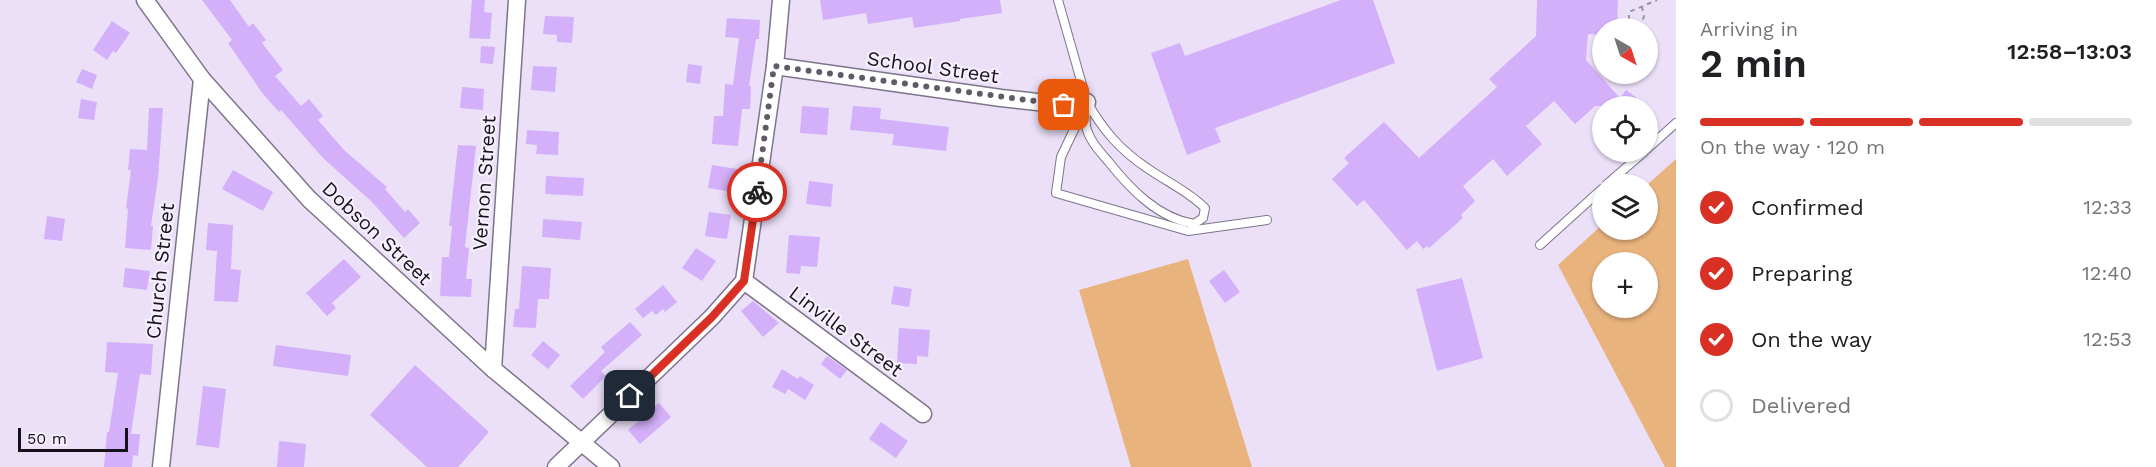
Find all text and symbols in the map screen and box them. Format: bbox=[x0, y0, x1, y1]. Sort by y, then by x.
text: Arriving in bbox=[1700, 17, 1798, 41]
north arrow bbox=[1592, 18, 1658, 84]
map controls bbox=[1592, 18, 1658, 318]
text: 12:58–13:03 bbox=[2007, 39, 2132, 64]
text: 2 min bbox=[1700, 41, 1807, 86]
street label: School Street bbox=[866, 46, 1001, 88]
pin bbox=[1038, 79, 1089, 130]
icon: bag bbox=[1047, 88, 1080, 121]
button: locate bbox=[1592, 96, 1658, 162]
street label: Vernon Street bbox=[467, 114, 501, 251]
text: On the way · 120 m bbox=[1700, 135, 1885, 159]
courier bbox=[727, 162, 787, 222]
button: layers bbox=[1592, 174, 1658, 240]
street label: Dobson Street bbox=[317, 176, 437, 290]
icon: bike bbox=[741, 176, 774, 209]
icon: check bbox=[1700, 191, 1733, 224]
text: Confirmed bbox=[1751, 195, 1864, 220]
text: 12:33 bbox=[2083, 195, 2132, 219]
street label: Church Street bbox=[141, 201, 179, 340]
button: + bbox=[1592, 252, 1658, 318]
icon: check bbox=[1700, 257, 1733, 290]
text: Preparing bbox=[1751, 261, 1852, 286]
text: 12:40 bbox=[2082, 261, 2132, 285]
street label: Linville Street bbox=[785, 281, 908, 382]
icon: check bbox=[1700, 323, 1733, 356]
text: On the way bbox=[1751, 327, 1872, 352]
text: 12:53 bbox=[2083, 327, 2132, 351]
pin bbox=[604, 370, 655, 421]
icon: home bbox=[613, 379, 646, 412]
text: Delivered bbox=[1751, 393, 1851, 418]
scale bar bbox=[18, 425, 128, 452]
text: 50 m bbox=[27, 429, 67, 448]

